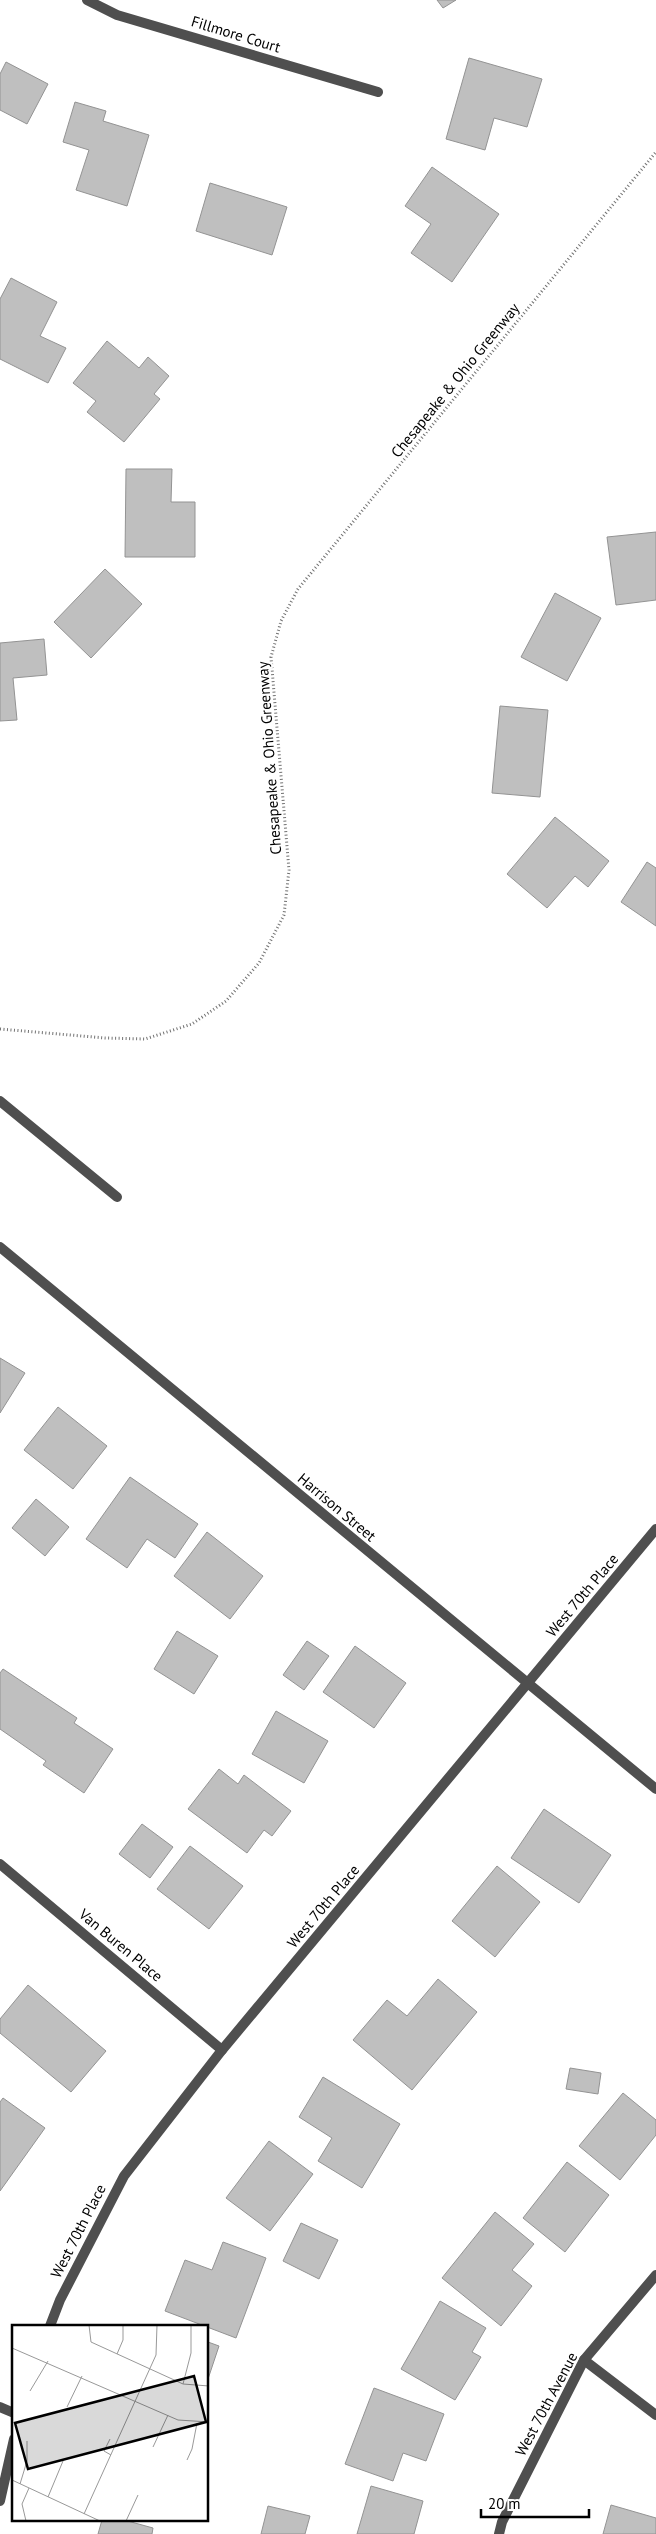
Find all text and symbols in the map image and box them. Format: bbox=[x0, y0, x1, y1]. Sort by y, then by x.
street label: Fillmore Court bbox=[189, 11, 283, 57]
street label: Chesapeake & Ohio Greenway bbox=[387, 299, 523, 461]
street label: Chesapeake & Ohio Greenway bbox=[253, 661, 285, 855]
street label: Harrison Street bbox=[294, 1469, 380, 1545]
street label: West 70th Place bbox=[542, 1550, 622, 1640]
street label: West 70th Place bbox=[283, 1861, 363, 1951]
street label: Van Buren Place bbox=[75, 1904, 167, 1986]
street label: West 70th Place bbox=[46, 2181, 110, 2281]
inset map bbox=[12, 2325, 209, 2522]
street label: West 70th Avenue bbox=[511, 2349, 581, 2459]
scale bar bbox=[481, 2486, 588, 2518]
text: 20 m bbox=[488, 2494, 521, 2513]

